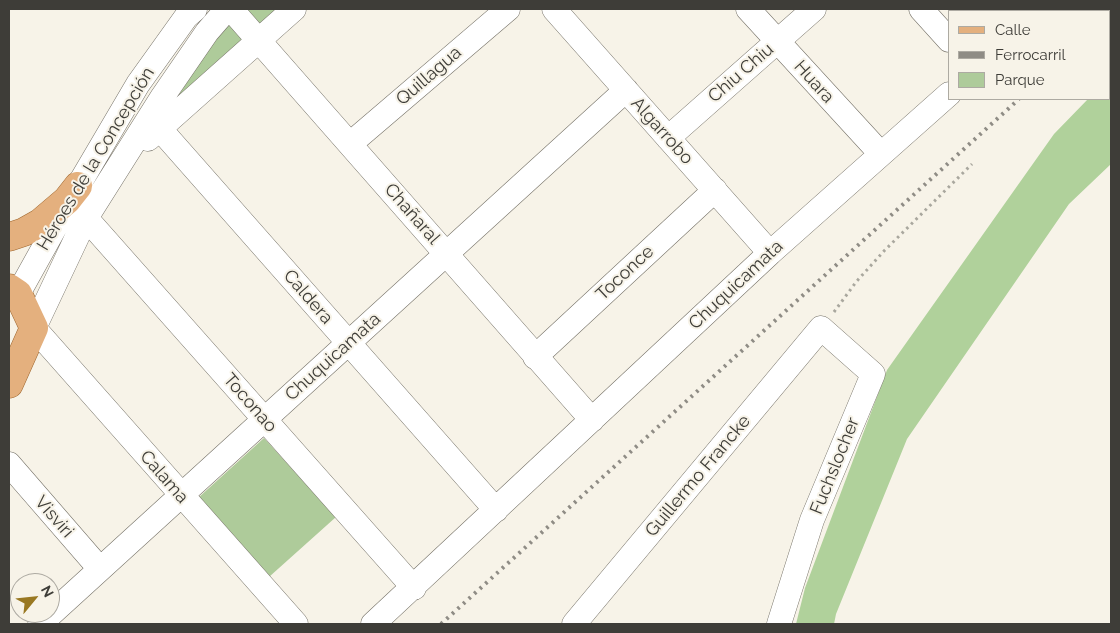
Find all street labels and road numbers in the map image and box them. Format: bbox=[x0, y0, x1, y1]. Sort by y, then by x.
street label: Chiu Chiu bbox=[704, 39, 778, 107]
street label: Quillagua bbox=[392, 42, 466, 110]
street label: Huara bbox=[789, 56, 839, 108]
street label: Héroes de la Concepción bbox=[33, 63, 159, 255]
street label: Algarrobo bbox=[626, 93, 698, 169]
street label: Chañaral bbox=[380, 179, 444, 249]
street label: Chuquicamata bbox=[684, 236, 788, 334]
street label: Toconce bbox=[592, 241, 658, 305]
street label: Caldera bbox=[279, 265, 337, 329]
street label: Chuquicamata bbox=[281, 308, 385, 406]
street label: Toconao bbox=[218, 369, 282, 437]
street label: Guillermo Francke bbox=[641, 411, 755, 541]
street label: Fuchslocher bbox=[806, 414, 864, 518]
street label: Calama bbox=[135, 446, 193, 508]
street label: Visviri bbox=[30, 492, 78, 542]

